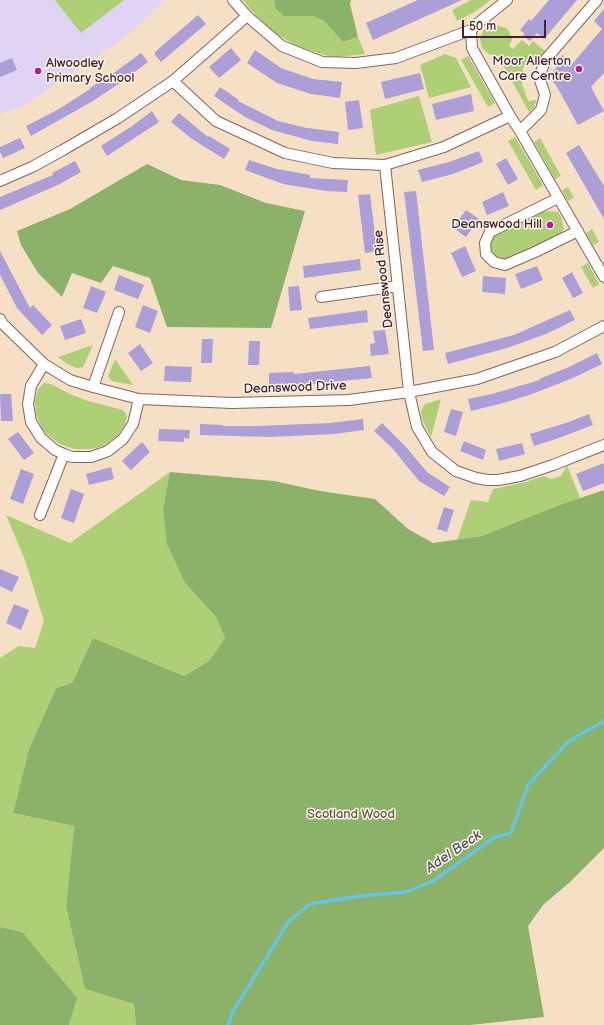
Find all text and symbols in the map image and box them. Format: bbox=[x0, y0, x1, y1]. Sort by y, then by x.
scale bar bbox=[464, 12, 548, 38]
text: 50 m bbox=[469, 19, 496, 34]
place label: Moor Allerton Care Centre bbox=[492, 54, 571, 85]
place label: Alwoodley Primary School bbox=[46, 56, 134, 87]
marker: Moor Allerton Care Centre bbox=[574, 64, 584, 74]
marker: Alwoodley Primary School bbox=[33, 66, 43, 76]
place label: Deanswood Hill bbox=[451, 217, 542, 233]
marker: Deanswood Hill bbox=[545, 220, 555, 230]
street label: Deanswood Rise bbox=[371, 229, 397, 329]
street label: Deanswood Drive bbox=[243, 378, 347, 398]
park label: Scotland Wood bbox=[307, 807, 395, 823]
water label: Adel Beck bbox=[423, 827, 485, 877]

